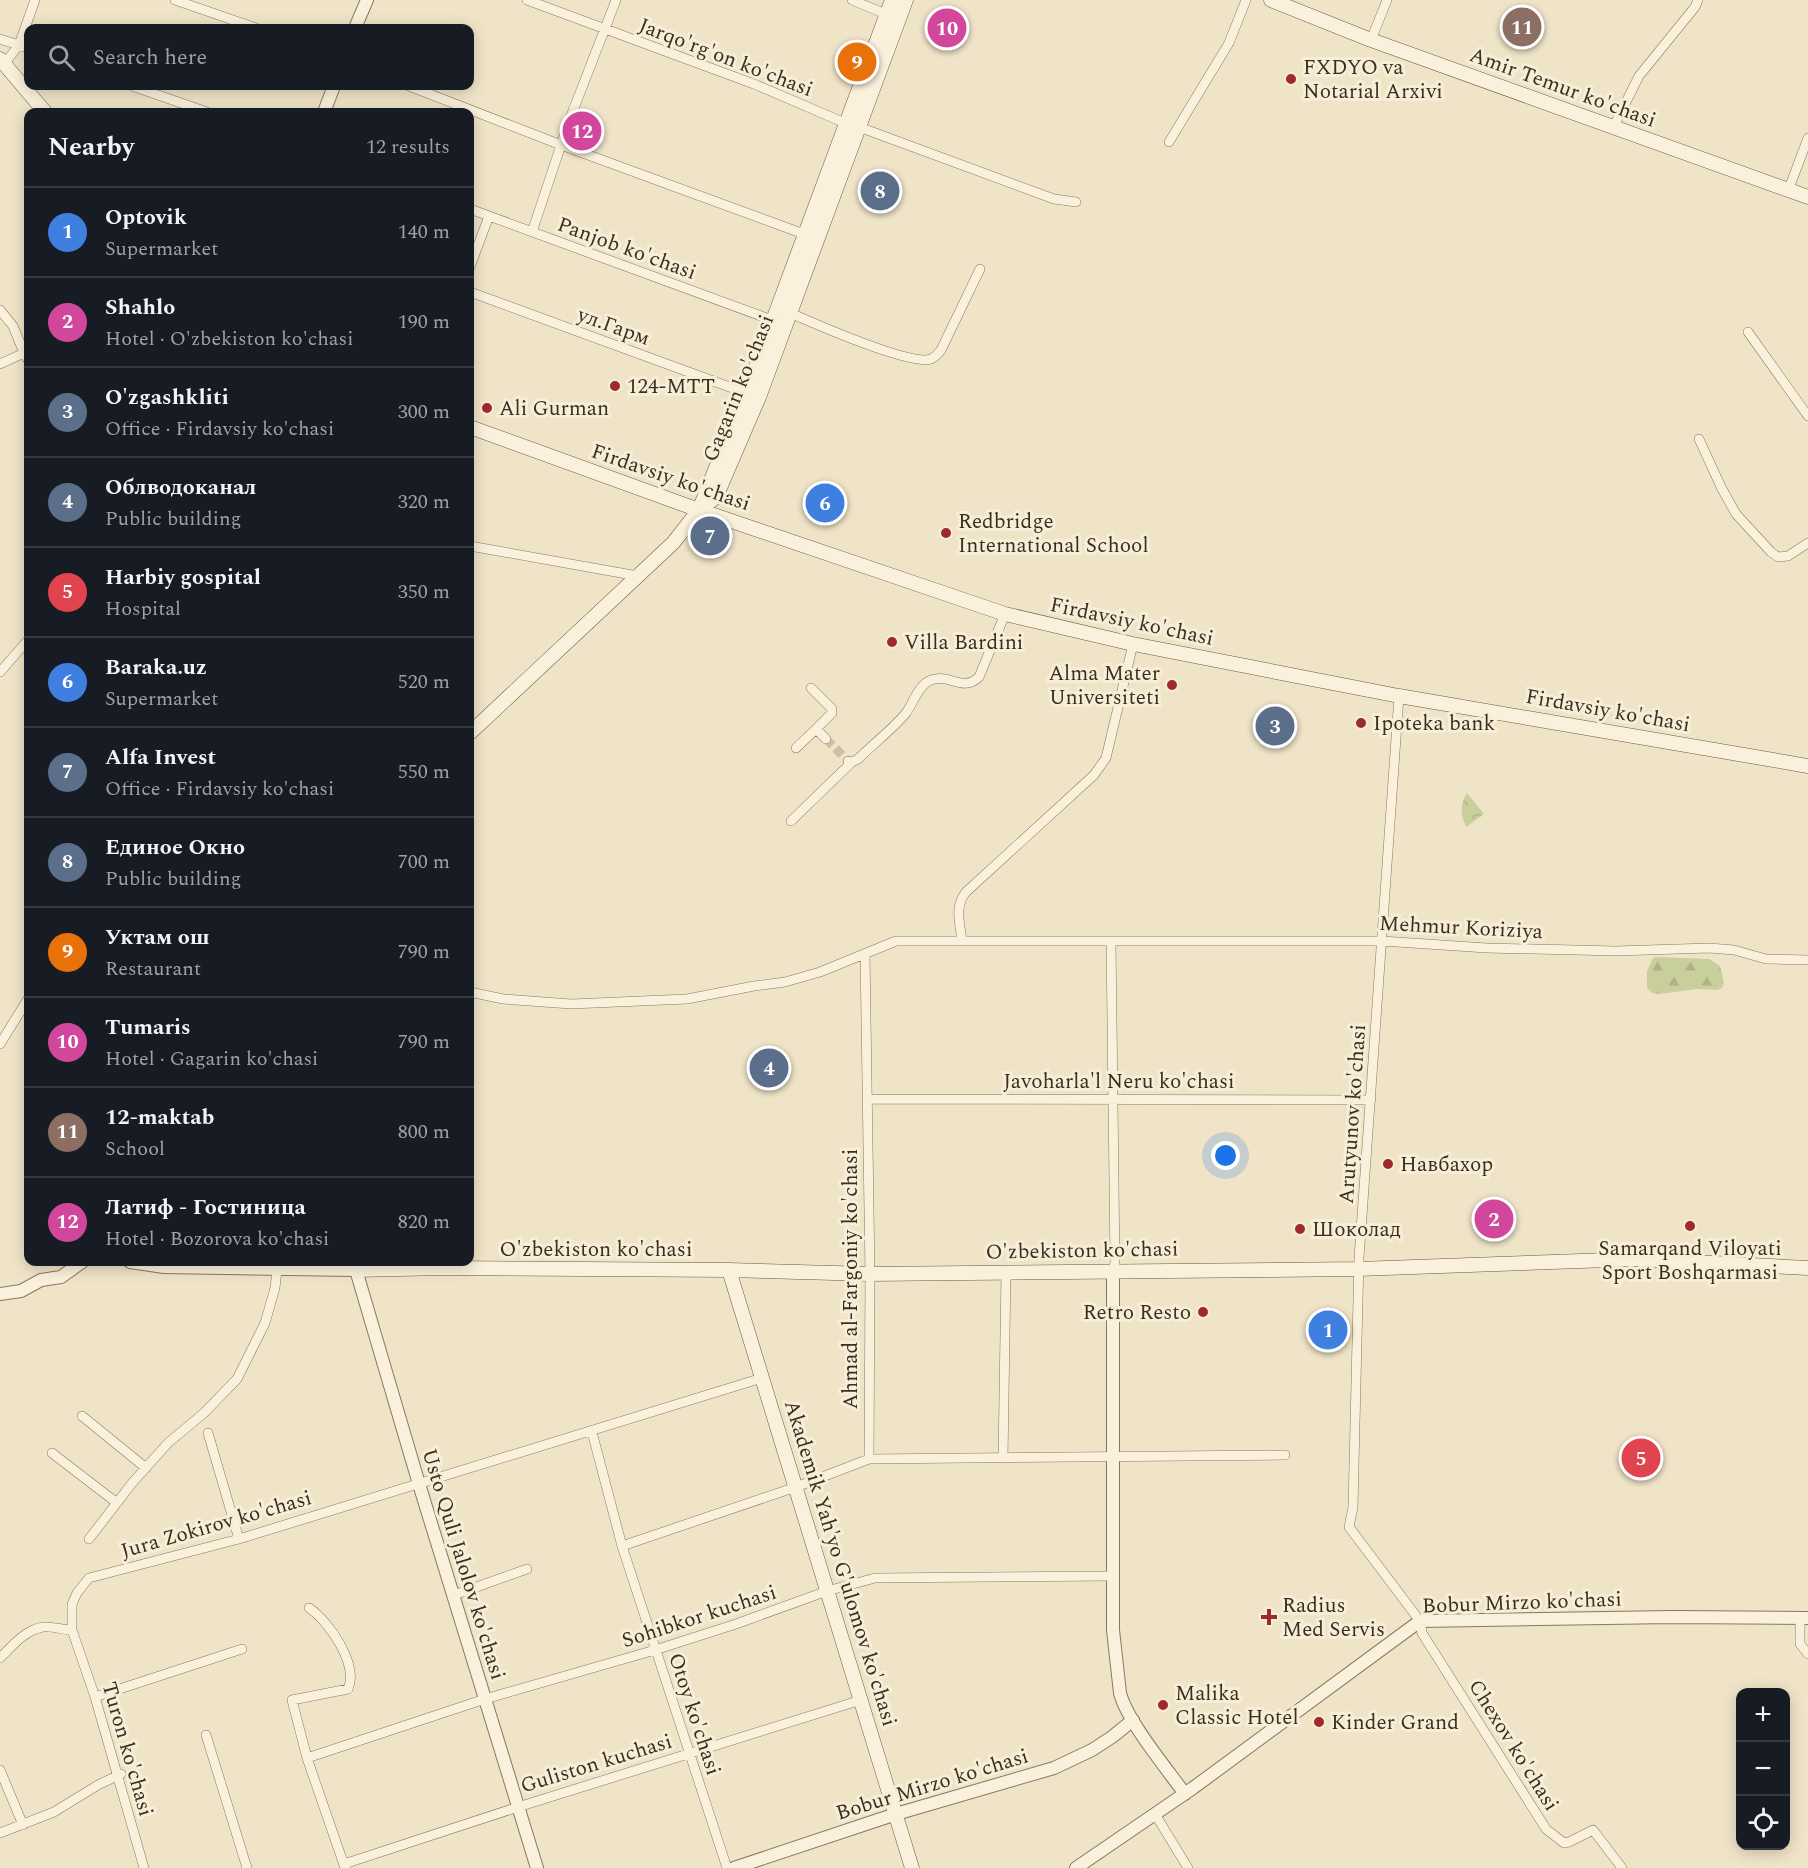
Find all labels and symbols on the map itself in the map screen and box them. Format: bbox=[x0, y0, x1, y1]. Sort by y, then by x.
pin: 11 bbox=[1502, 4, 1541, 50]
pin: 10 bbox=[928, 6, 966, 51]
street label: Jarqo'rg'on ko'chasi bbox=[634, 10, 817, 106]
street label: Amir Temur ko'chasi bbox=[1465, 39, 1660, 137]
pin: 9 bbox=[838, 40, 876, 84]
place label: FXDYO va Notarial Arxivi bbox=[1303, 52, 1443, 108]
marker: FXDYO va Notarial Arxivi bbox=[1284, 72, 1298, 86]
pin: 12 bbox=[562, 108, 602, 154]
pin: 8 bbox=[860, 168, 900, 213]
street label: Panjob ko'chasi bbox=[553, 209, 701, 289]
street label: ул.Гарм bbox=[572, 299, 654, 355]
street label: Gagarin ko'chasi bbox=[695, 310, 783, 467]
place label: 124-MTT bbox=[627, 371, 715, 403]
marker: 124-MTT bbox=[608, 379, 622, 393]
place label: Ali Gurman bbox=[499, 393, 609, 425]
marker: Ali Gurman bbox=[480, 401, 494, 415]
street label: Firdavsiy ko'chasi bbox=[587, 436, 755, 520]
pin: 6 bbox=[806, 480, 844, 526]
place label: Redbridge International School bbox=[958, 506, 1149, 562]
pin: 7 bbox=[690, 514, 730, 558]
marker: Redbridge International School bbox=[939, 526, 953, 540]
street label: Firdavsiy ko'chasi bbox=[1047, 589, 1217, 655]
place label: Villa Bardini bbox=[904, 627, 1023, 659]
marker: Villa Bardini bbox=[885, 635, 899, 649]
place label: Alma Mater Universiteti bbox=[1048, 658, 1160, 714]
marker: Alma Mater Universiteti bbox=[1165, 678, 1179, 692]
street label: Firdavsiy ko'chasi bbox=[1523, 681, 1693, 741]
pin: 3 bbox=[1256, 704, 1294, 748]
place label: Ipoteka bank bbox=[1373, 708, 1495, 740]
marker: Ipoteka bank bbox=[1354, 716, 1368, 730]
street label: Mehmur Koriziya bbox=[1378, 908, 1544, 948]
street label: Arutyunov ko'chasi bbox=[1331, 1023, 1375, 1205]
pin: 4 bbox=[750, 1046, 788, 1090]
street label: Javoharla'l Neru ko'chasi bbox=[1003, 1066, 1235, 1098]
your location bbox=[1211, 1141, 1240, 1170]
street label: Ahmad al-Fargoniy ko'chasi bbox=[835, 1149, 867, 1409]
place label: Навбахор bbox=[1400, 1149, 1493, 1181]
marker: Навбахор bbox=[1381, 1157, 1395, 1171]
pin: 2 bbox=[1474, 1196, 1514, 1242]
place label: Шоколад bbox=[1312, 1214, 1401, 1246]
marker: Samarqand Viloyati Sport Boshqarmasi bbox=[1683, 1219, 1697, 1233]
marker: Шоколад bbox=[1293, 1222, 1307, 1236]
street label: O'zbekiston ko'chasi bbox=[985, 1233, 1179, 1269]
place label: Samarqand Viloyati Sport Boshqarmasi bbox=[1598, 1233, 1782, 1289]
street label: O'zbekiston ko'chasi bbox=[500, 1234, 693, 1266]
place label: Retro Resto bbox=[1083, 1297, 1191, 1329]
marker: Retro Resto bbox=[1196, 1305, 1210, 1319]
pin: 1 bbox=[1308, 1308, 1348, 1352]
street label: Akademik Yah'yo G'ulomov ko'chasi bbox=[775, 1396, 905, 1730]
pin: 5 bbox=[1622, 1436, 1660, 1480]
street label: Usto Quli Jalolov ko'chasi bbox=[413, 1445, 513, 1684]
street label: Jura Zokirov ko'chasi bbox=[117, 1482, 315, 1568]
street label: Sohibkor kuchasi bbox=[618, 1577, 781, 1657]
street label: Bobur Mirzo ko'chasi bbox=[1422, 1584, 1622, 1622]
place label: Radius Med Servis bbox=[1282, 1590, 1385, 1646]
marker: Radius Med Servis bbox=[1260, 1608, 1278, 1626]
street label: Otoy ko'chasi bbox=[659, 1649, 729, 1780]
street label: Chexov ko'chasi bbox=[1460, 1673, 1567, 1818]
street label: Turon ko'chasi bbox=[93, 1678, 162, 1820]
place label: Malika Classic Hotel bbox=[1175, 1678, 1299, 1734]
marker: Malika Classic Hotel bbox=[1156, 1698, 1170, 1712]
place label: Kinder Grand bbox=[1331, 1707, 1459, 1739]
marker: Kinder Grand bbox=[1312, 1715, 1326, 1729]
street label: Guliston kuchasi bbox=[516, 1726, 676, 1802]
street label: Bobur Mirzo ko'chasi bbox=[832, 1740, 1033, 1829]

